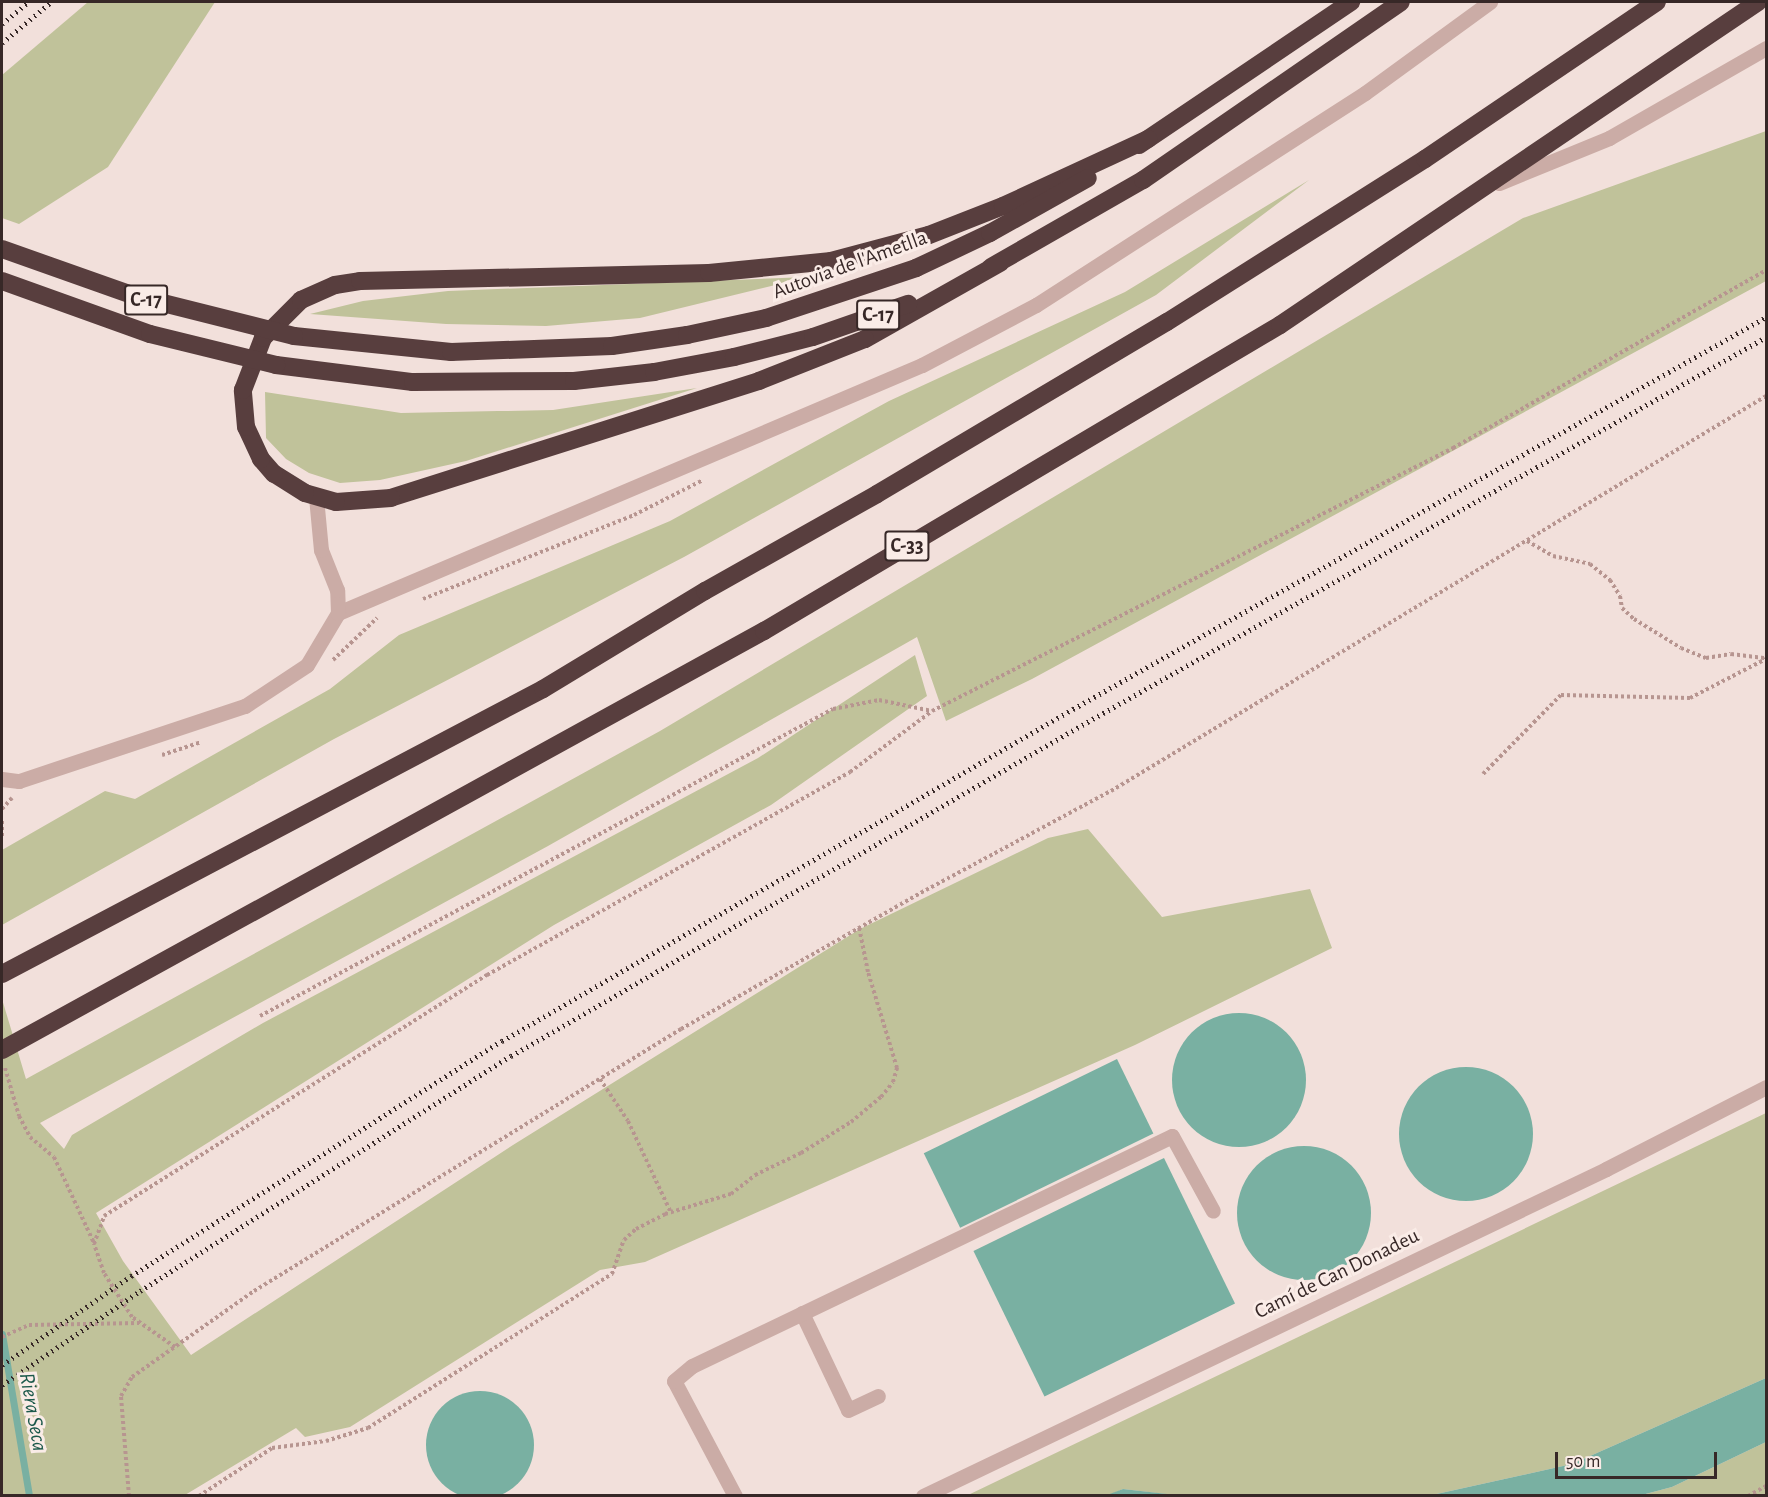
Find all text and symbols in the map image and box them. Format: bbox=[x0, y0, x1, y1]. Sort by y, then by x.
street label: Autovia de l'Ametlla bbox=[769, 225, 931, 305]
road number: C-17 bbox=[124, 283, 168, 317]
road number: C-17 bbox=[856, 298, 900, 332]
road number: C-33 bbox=[883, 529, 931, 563]
street label: Camí de Can Donadeu bbox=[1251, 1223, 1423, 1325]
water label: Riera Seca bbox=[13, 1371, 53, 1453]
scale bar bbox=[1558, 1440, 1720, 1478]
text: 50 m bbox=[1566, 1453, 1600, 1471]

